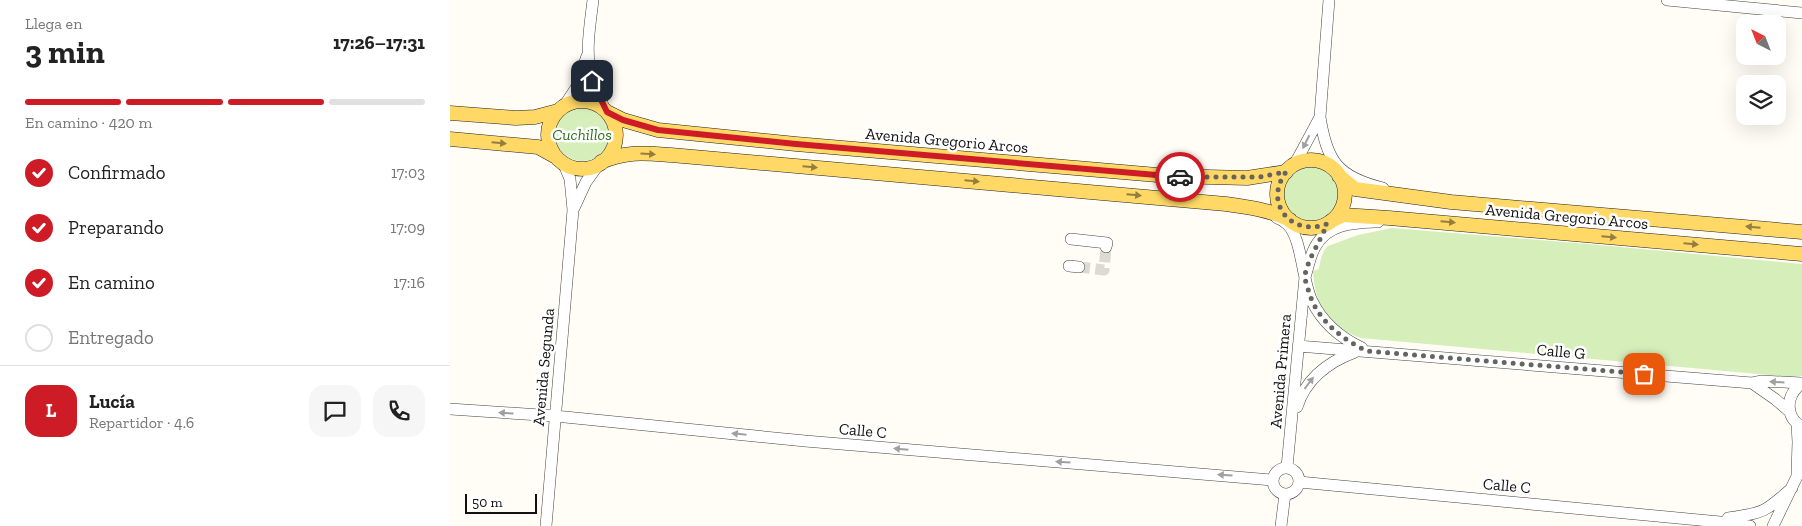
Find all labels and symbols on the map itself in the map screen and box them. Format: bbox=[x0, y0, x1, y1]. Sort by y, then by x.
north arrow bbox=[1736, 15, 1786, 65]
pin bbox=[571, 60, 613, 102]
street label: Avenida Gregorio Arcos bbox=[865, 124, 1029, 157]
park label: Cuchillos bbox=[552, 125, 612, 144]
one-way arrow bbox=[1302, 135, 1310, 149]
one-way arrow bbox=[491, 140, 507, 148]
one-way arrow bbox=[641, 150, 657, 158]
courier bbox=[1155, 152, 1205, 202]
one-way arrow bbox=[803, 164, 819, 172]
one-way arrow bbox=[965, 178, 981, 186]
one-way arrow bbox=[1126, 192, 1142, 200]
street label: Avenida Gregorio Arcos bbox=[1485, 200, 1649, 233]
one-way arrow bbox=[1440, 218, 1456, 226]
one-way arrow bbox=[1745, 223, 1761, 231]
one-way arrow bbox=[1602, 233, 1618, 241]
one-way arrow bbox=[1683, 240, 1699, 248]
street label: Avenida Segunda bbox=[529, 307, 558, 427]
street label: Avenida Primera bbox=[1266, 313, 1295, 429]
street label: Calle G bbox=[1536, 340, 1586, 363]
pin bbox=[1623, 353, 1665, 395]
one-way arrow bbox=[1304, 376, 1314, 390]
one-way arrow bbox=[1768, 378, 1784, 386]
one-way arrow bbox=[498, 409, 514, 417]
street label: Calle C bbox=[838, 419, 888, 442]
one-way arrow bbox=[731, 430, 747, 438]
one-way arrow bbox=[893, 445, 909, 453]
one-way arrow bbox=[1054, 458, 1070, 466]
one-way arrow bbox=[1216, 471, 1232, 479]
street label: Calle C bbox=[1482, 474, 1532, 497]
scale bar bbox=[465, 491, 538, 514]

